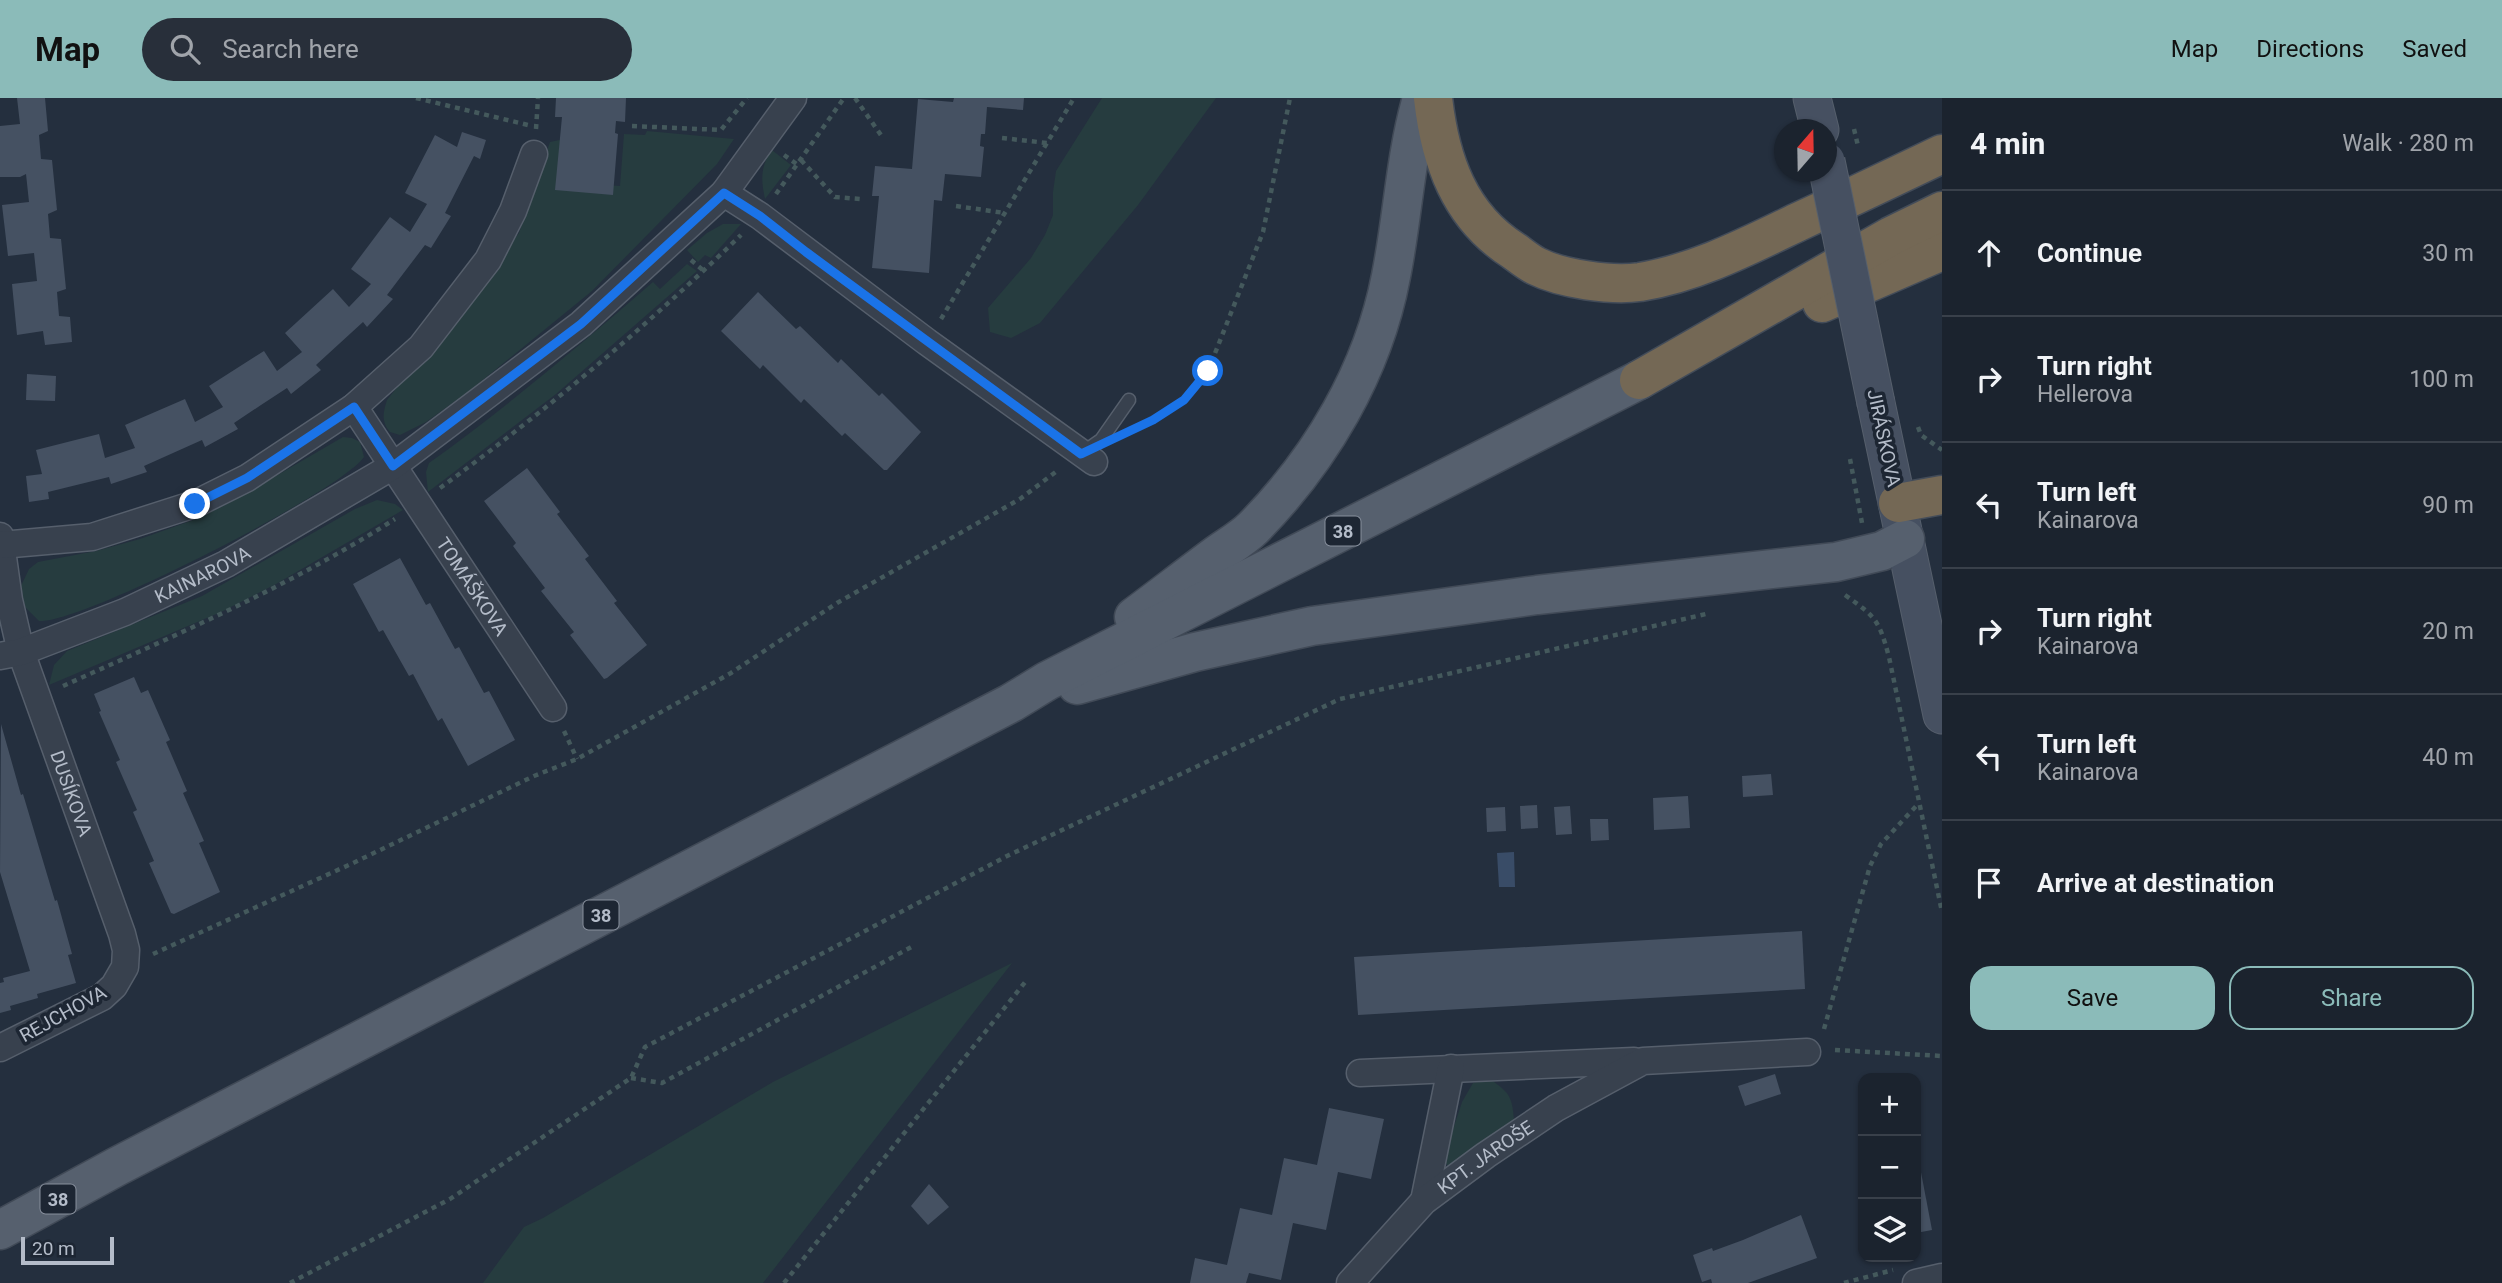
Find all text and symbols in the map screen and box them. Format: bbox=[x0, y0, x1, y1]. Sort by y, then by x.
search box bbox=[142, 18, 632, 81]
text: Map bbox=[35, 30, 100, 69]
icon: search bbox=[166, 30, 204, 68]
text: Search here bbox=[222, 34, 359, 64]
text: Map bbox=[2171, 35, 2218, 63]
text: Directions bbox=[2256, 35, 2364, 63]
text: Saved bbox=[2402, 35, 2467, 63]
north arrow bbox=[1774, 119, 1837, 182]
text: 4 min bbox=[1970, 126, 2045, 161]
text: Walk · 280 m bbox=[2342, 130, 2474, 157]
icon: ahead bbox=[1970, 234, 2008, 272]
text: Continue bbox=[2037, 238, 2142, 268]
text: 30 m bbox=[2422, 240, 2474, 267]
text: Turn right bbox=[2037, 351, 2152, 381]
route start bbox=[1192, 355, 1223, 386]
icon: right bbox=[1970, 360, 2008, 398]
text: 100 m bbox=[2409, 366, 2474, 393]
text: Hellerova bbox=[2037, 381, 2133, 408]
street label: JIRÁSKOVA bbox=[1862, 387, 1906, 490]
text: Turn left bbox=[2037, 477, 2136, 507]
icon: left bbox=[1970, 486, 2008, 524]
route end bbox=[179, 488, 210, 519]
text: 90 m bbox=[2422, 492, 2474, 519]
text: Kainarova bbox=[2037, 507, 2139, 534]
road number: 38 bbox=[1326, 516, 1360, 545]
street label: TOMÁŠKOVA bbox=[432, 533, 514, 640]
street label: KAINAROVA bbox=[151, 540, 255, 608]
text: Turn right bbox=[2037, 603, 2152, 633]
icon: right bbox=[1970, 612, 2008, 650]
text: 20 m bbox=[2422, 618, 2474, 645]
text: Kainarova bbox=[2037, 633, 2139, 660]
text: Turn left bbox=[2037, 729, 2136, 759]
icon: left bbox=[1970, 738, 2008, 776]
text: 40 m bbox=[2422, 744, 2474, 771]
street label: DUSÍKOVA bbox=[46, 747, 98, 840]
text: Kainarova bbox=[2037, 759, 2139, 786]
icon: arrive bbox=[1970, 864, 2008, 902]
text: Arrive at destination bbox=[2037, 868, 2274, 898]
road number: 38 bbox=[584, 900, 618, 930]
button: Save bbox=[1970, 966, 2215, 1030]
button: Share bbox=[2229, 966, 2474, 1030]
street label: REJCHOVA bbox=[16, 980, 111, 1047]
map controls bbox=[1858, 1073, 1921, 1262]
button: + bbox=[1858, 1073, 1921, 1136]
street label: KPT. JAROŠE bbox=[1433, 1115, 1538, 1199]
button: − bbox=[1858, 1136, 1921, 1199]
road number: 38 bbox=[41, 1184, 76, 1214]
button: layers bbox=[1858, 1199, 1921, 1262]
scale bar bbox=[21, 1234, 114, 1266]
text: 20 m bbox=[32, 1237, 75, 1260]

